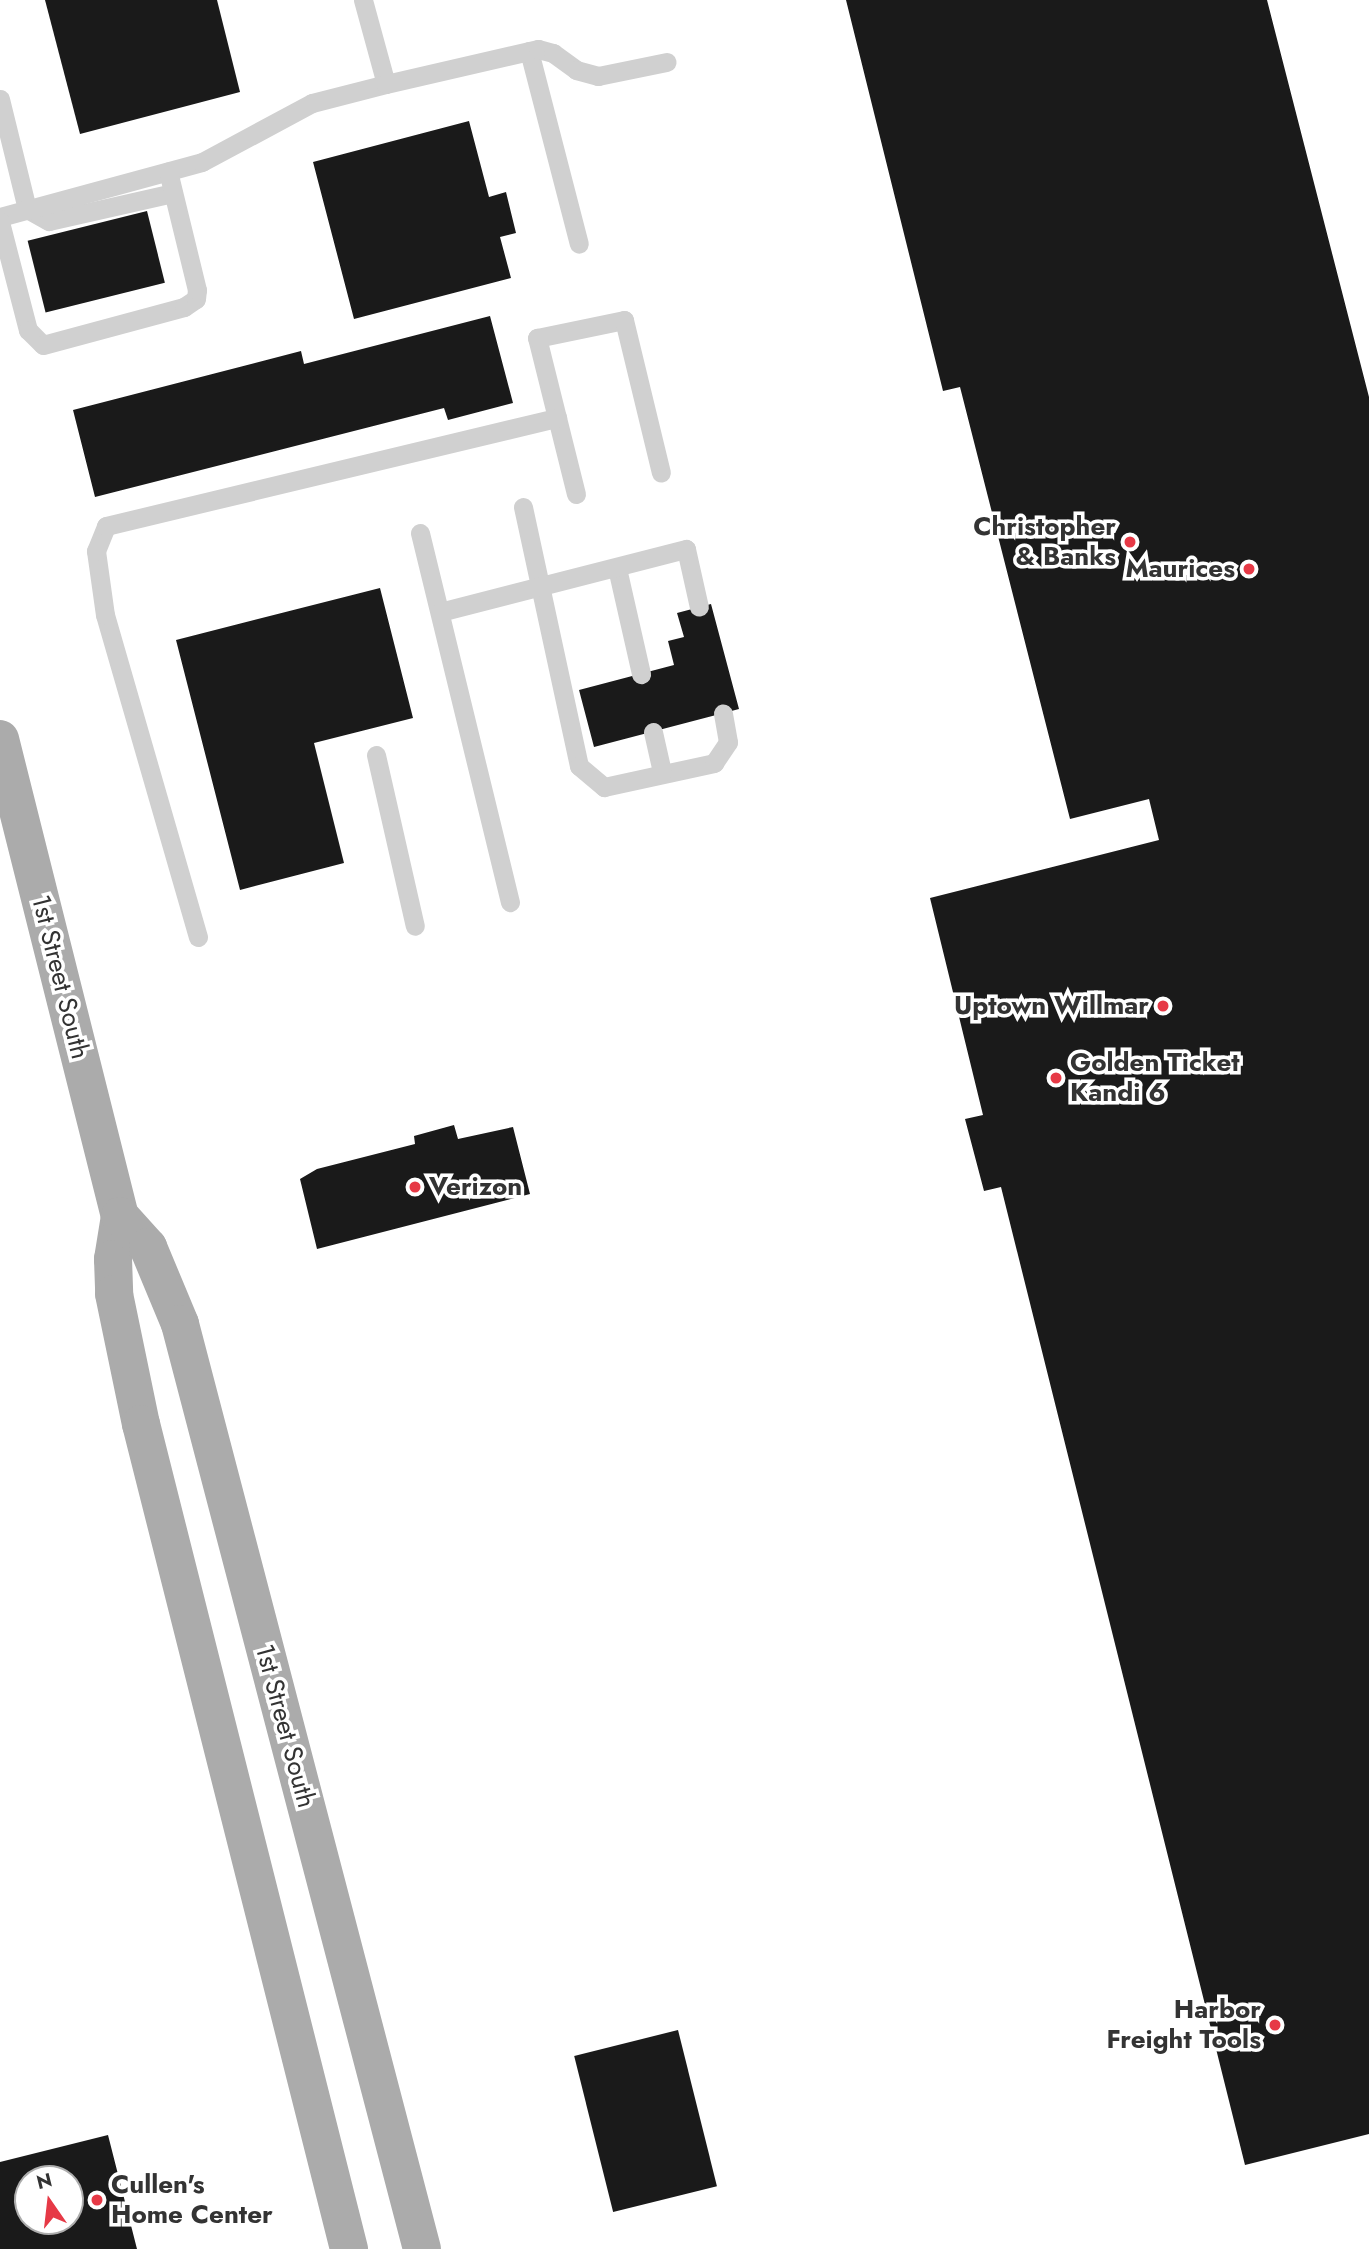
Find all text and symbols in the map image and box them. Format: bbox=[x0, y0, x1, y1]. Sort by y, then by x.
place label: Christopher & Banks bbox=[973, 511, 1116, 572]
marker: Christopher & Banks bbox=[1122, 534, 1138, 550]
place label: Maurices bbox=[1125, 553, 1235, 585]
marker: Maurices bbox=[1241, 561, 1257, 577]
street label: 1st Street South bbox=[25, 892, 95, 1062]
place label: Uptown Willmar bbox=[954, 990, 1149, 1022]
marker: Uptown Willmar bbox=[1155, 998, 1171, 1014]
place label: Golden Ticket Kandi 6 bbox=[1070, 1047, 1240, 1108]
marker: Golden Ticket Kandi 6 bbox=[1048, 1070, 1064, 1086]
place label: Verizon bbox=[429, 1171, 522, 1203]
marker: Verizon bbox=[407, 1179, 423, 1195]
street label: 1st Street South bbox=[248, 1641, 322, 1811]
place label: Harbor Freight Tools bbox=[1107, 1994, 1261, 2056]
marker: Harbor Freight Tools bbox=[1267, 2017, 1283, 2033]
north arrow bbox=[14, 2165, 84, 2235]
text: N bbox=[34, 2166, 55, 2196]
place label: Cullen's Home Center bbox=[111, 2169, 273, 2230]
marker: Cullen's Home Center bbox=[89, 2192, 105, 2208]

